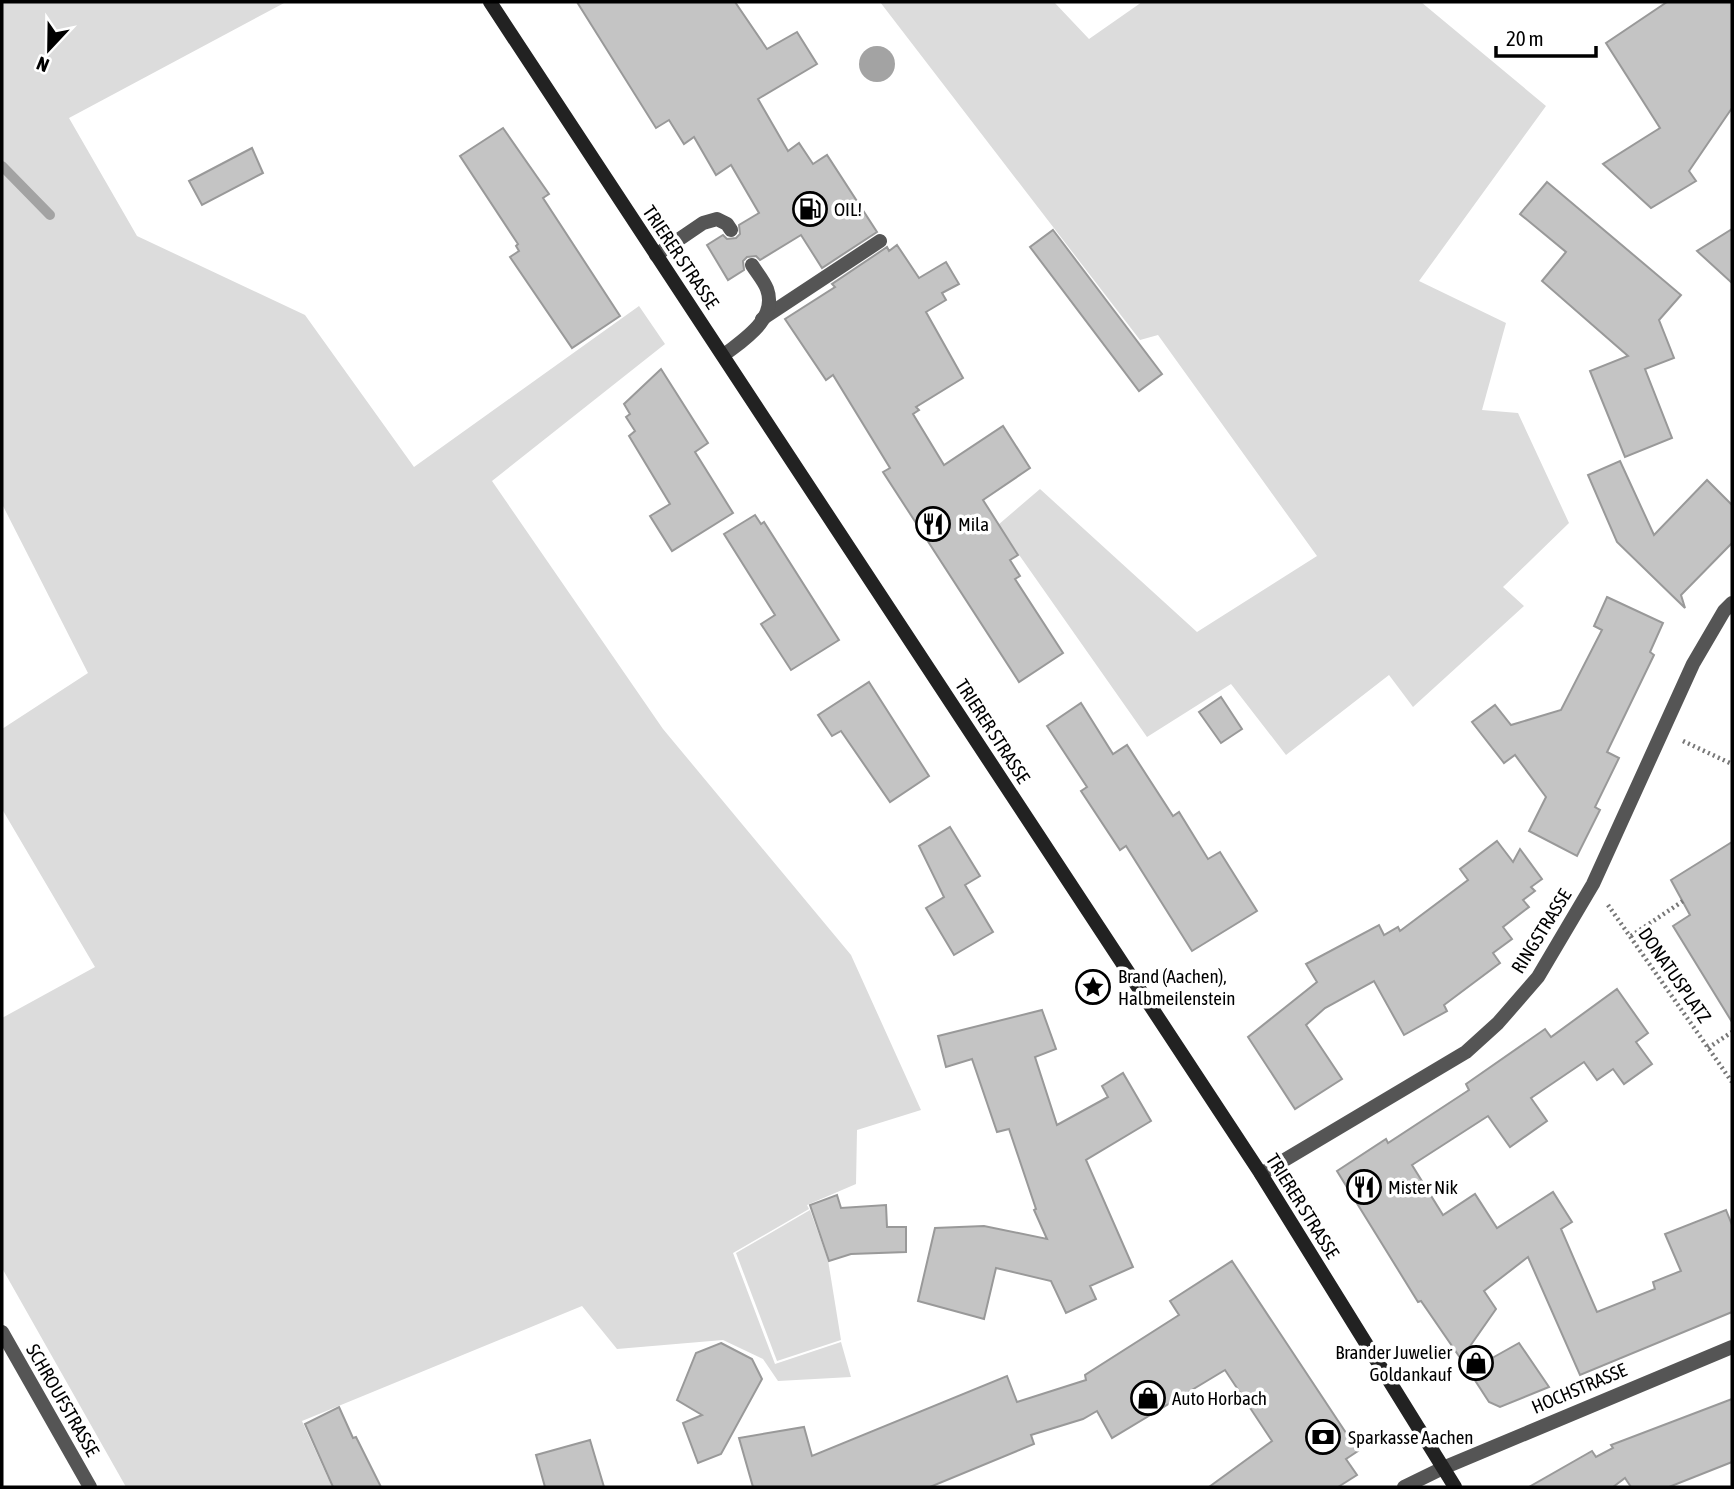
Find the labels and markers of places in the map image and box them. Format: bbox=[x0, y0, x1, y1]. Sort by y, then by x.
fuel station icon: OIL! bbox=[791, 190, 829, 228]
place label: OIL! bbox=[834, 198, 862, 220]
restaurant icon: Mila bbox=[914, 505, 952, 543]
place label: Mila bbox=[958, 513, 989, 535]
place label: Brand (Aachen), Halbmeilenstein bbox=[1118, 965, 1235, 1009]
place icon: Brand (Aachen), Halbmeilenstein bbox=[1074, 968, 1112, 1006]
restaurant icon: Mister Nik bbox=[1345, 1168, 1383, 1206]
place label: Mister Nik bbox=[1388, 1176, 1459, 1198]
place label: Brander Juwelier Goldankauf bbox=[1335, 1341, 1452, 1385]
shop icon: Brander Juwelier Goldankauf bbox=[1457, 1344, 1495, 1382]
shop icon: Auto Horbach bbox=[1129, 1379, 1167, 1417]
place label: Auto Horbach bbox=[1172, 1387, 1267, 1409]
bank icon: Sparkasse Aachen bbox=[1304, 1418, 1342, 1456]
place label: Sparkasse Aachen bbox=[1348, 1426, 1474, 1448]

